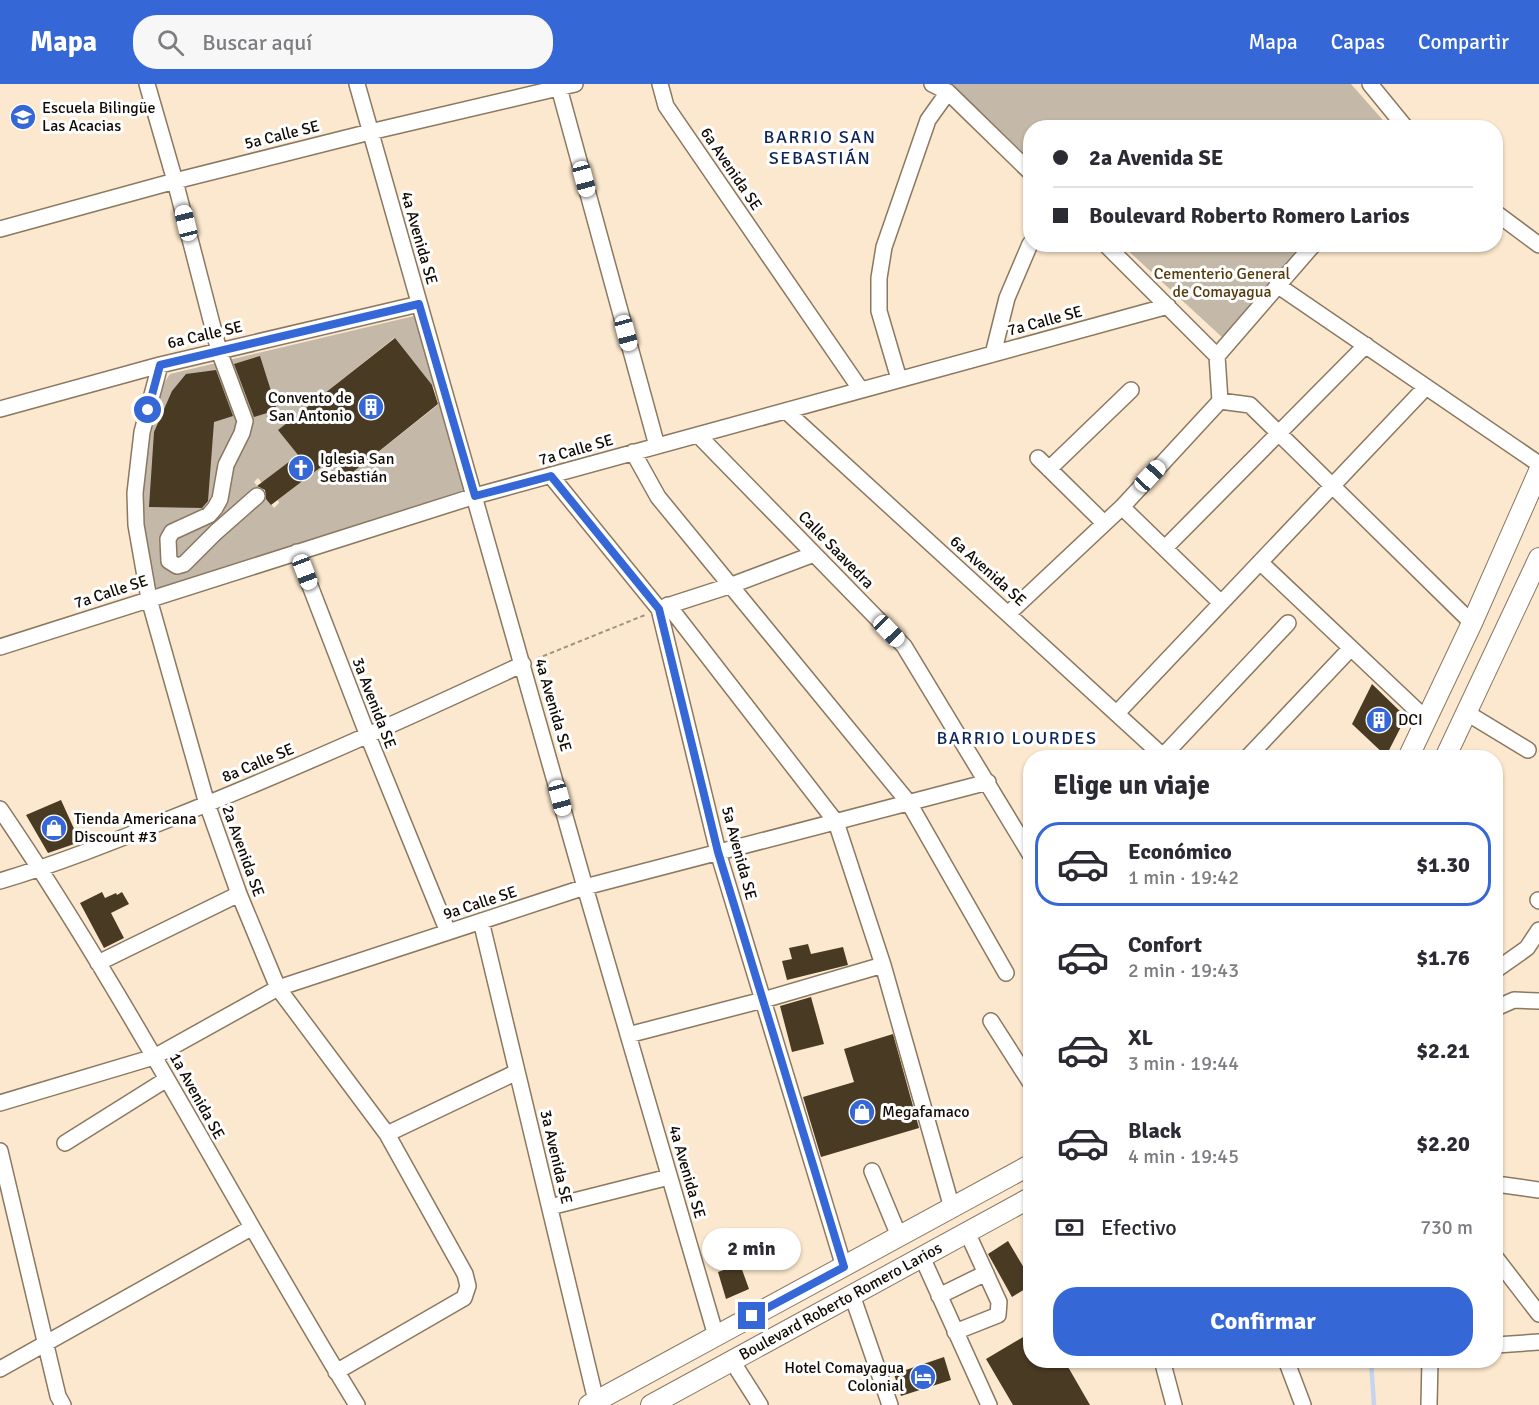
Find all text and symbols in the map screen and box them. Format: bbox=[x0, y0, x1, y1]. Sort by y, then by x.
search box bbox=[133, 15, 553, 69]
text: Mapa bbox=[30, 25, 97, 59]
icon: search bbox=[154, 26, 187, 59]
text: Buscar aquí bbox=[202, 29, 312, 56]
text: Mapa bbox=[1248, 29, 1298, 55]
text: Capas bbox=[1331, 29, 1385, 55]
text: Compartir bbox=[1418, 29, 1509, 55]
place label: Escuela Bilingüe Las Acacias bbox=[42, 98, 156, 136]
school or university icon: Escuela Bilingüe Las Acacias bbox=[8, 102, 38, 132]
street label: 5a Calle SE bbox=[242, 116, 322, 154]
street label: 6a Avenida SE bbox=[696, 124, 766, 214]
district label: BARRIO SAN SEBASTIÁN bbox=[764, 126, 876, 169]
text: 2a Avenida SE bbox=[1089, 144, 1223, 171]
car bbox=[571, 159, 597, 199]
street label: 4a Avenida SE bbox=[396, 189, 442, 287]
text: Boulevard Roberto Romero Larios bbox=[1089, 202, 1410, 229]
car bbox=[173, 203, 199, 243]
park label: Cementerio General de Comayagua bbox=[1154, 264, 1291, 302]
street label: 7a Calle SE bbox=[1005, 301, 1085, 341]
car bbox=[613, 313, 639, 353]
street label: 6a Calle SE bbox=[165, 317, 245, 353]
place label: Convento de San Antonio bbox=[268, 388, 352, 426]
building icon: Convento de San Antonio bbox=[356, 392, 386, 422]
route start bbox=[134, 396, 161, 423]
street label: 7a Calle SE bbox=[536, 430, 616, 470]
place label: Iglesia San Sebastián bbox=[320, 449, 394, 487]
church icon: Iglesia San Sebastián bbox=[286, 453, 316, 483]
car bbox=[1131, 457, 1169, 495]
street label: Calle Saavedra bbox=[794, 507, 878, 593]
street label: 6a Avenida SE bbox=[946, 531, 1030, 611]
car bbox=[290, 552, 320, 592]
street label: 7a Calle SE bbox=[72, 571, 150, 613]
car bbox=[870, 612, 908, 650]
street label: 3a Avenida SE bbox=[347, 655, 401, 751]
street label: 4a Avenida SE bbox=[530, 656, 576, 754]
building icon: DCI bbox=[1364, 705, 1394, 735]
place label: DCI bbox=[1398, 710, 1423, 730]
district label: BARRIO LOURDES bbox=[936, 727, 1098, 749]
street label: 8a Calle SE bbox=[219, 739, 297, 787]
text: Elige un viaje bbox=[1053, 769, 1210, 802]
car bbox=[547, 778, 573, 818]
street label: 2a Avenida SE bbox=[217, 802, 269, 900]
street label: 5a Avenida SE bbox=[717, 804, 761, 902]
place label: Tienda Americana Discount #3 bbox=[74, 809, 197, 847]
shop icon: Tienda Americana Discount #3 bbox=[39, 813, 69, 843]
icon: car bbox=[1056, 837, 1110, 891]
text: Económico bbox=[1128, 838, 1232, 865]
text: $1.30 bbox=[1416, 851, 1470, 878]
text: 1 min · 19:42 bbox=[1128, 865, 1239, 890]
street label: 9a Calle SE bbox=[441, 882, 519, 924]
icon: car bbox=[1056, 930, 1110, 984]
text: Confort bbox=[1128, 931, 1202, 958]
text: $1.76 bbox=[1416, 944, 1470, 971]
text: 2 min · 19:43 bbox=[1128, 958, 1239, 983]
icon: car bbox=[1056, 1023, 1110, 1077]
text: XL bbox=[1128, 1024, 1153, 1051]
text: $2.21 bbox=[1416, 1037, 1470, 1064]
street label: 1a Avenida SE bbox=[165, 1049, 229, 1143]
text: 3 min · 19:44 bbox=[1128, 1051, 1239, 1076]
shop icon: Megafamaco bbox=[847, 1097, 877, 1127]
place label: Megafamaco bbox=[882, 1102, 970, 1122]
street label: 3a Avenida SE bbox=[535, 1108, 577, 1206]
icon: car bbox=[1056, 1116, 1110, 1170]
text: Black bbox=[1128, 1117, 1182, 1144]
street label: 4a Avenida SE bbox=[664, 1123, 710, 1221]
text: $2.20 bbox=[1416, 1130, 1470, 1157]
text: 4 min · 19:45 bbox=[1128, 1144, 1239, 1169]
icon: cash bbox=[1053, 1211, 1086, 1244]
text: Efectivo bbox=[1101, 1214, 1177, 1241]
text: 730 m bbox=[1420, 1215, 1473, 1240]
callout: 2 min bbox=[702, 1229, 801, 1271]
text: 2 min bbox=[727, 1236, 776, 1261]
street label: Boulevard Roberto Romero Larios bbox=[736, 1238, 946, 1365]
button: Confirmar bbox=[1053, 1287, 1473, 1356]
route end bbox=[738, 1302, 765, 1329]
place label: Hotel Comayagua Colonial bbox=[784, 1358, 904, 1396]
hotel icon: Hotel Comayagua Colonial bbox=[908, 1362, 938, 1392]

